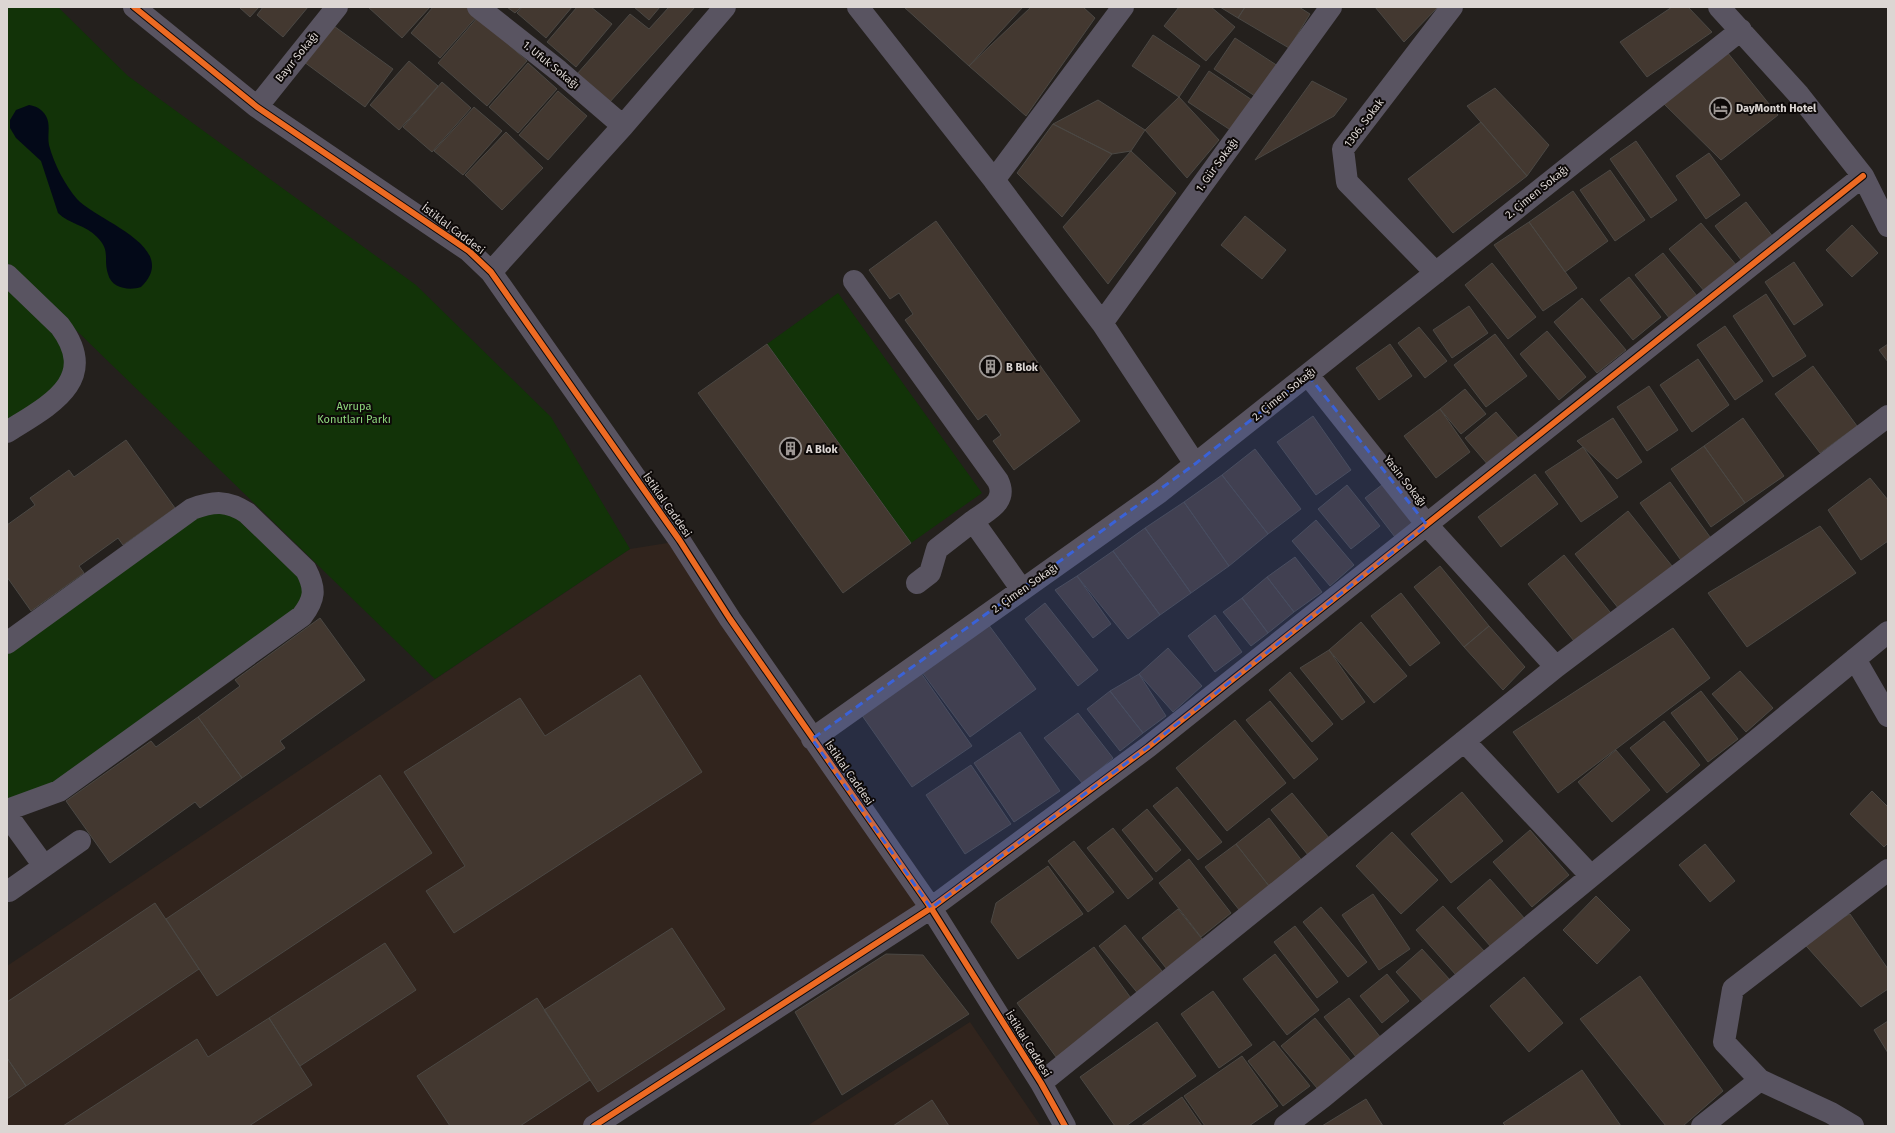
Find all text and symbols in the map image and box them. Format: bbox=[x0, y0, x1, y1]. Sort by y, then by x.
street label: Bayır Sokağı bbox=[273, 29, 321, 85]
street label: 1. Ufuk Sokağı bbox=[520, 38, 582, 92]
hotel icon: DayMonth Hotel bbox=[1707, 95, 1733, 121]
street label: 1306. Sokak bbox=[1342, 96, 1387, 150]
place label: DayMonth Hotel bbox=[1736, 102, 1817, 115]
street label: 1. Gür Sokağı bbox=[1193, 136, 1241, 194]
street label: 2. Çimen Sokağı bbox=[1503, 163, 1571, 221]
street label: İstiklal Caddesi bbox=[419, 200, 488, 257]
building icon: B Blok bbox=[977, 354, 1003, 380]
place label: B Blok bbox=[1006, 361, 1039, 374]
street label: 2. Çimen Sokağı bbox=[1250, 365, 1318, 423]
park label: Avrupa Konutları Parkı bbox=[317, 400, 391, 426]
building icon: A Blok bbox=[777, 436, 803, 462]
place label: A Blok bbox=[805, 443, 839, 456]
street label: Yasin Sokağı bbox=[1381, 453, 1429, 509]
street label: İstiklal Caddesi bbox=[640, 470, 695, 540]
street label: 2. Çimen Sokağı bbox=[989, 560, 1061, 616]
street label: İstiklal Caddesi bbox=[822, 738, 877, 808]
street label: İstiklal Caddesi bbox=[1002, 1008, 1054, 1080]

